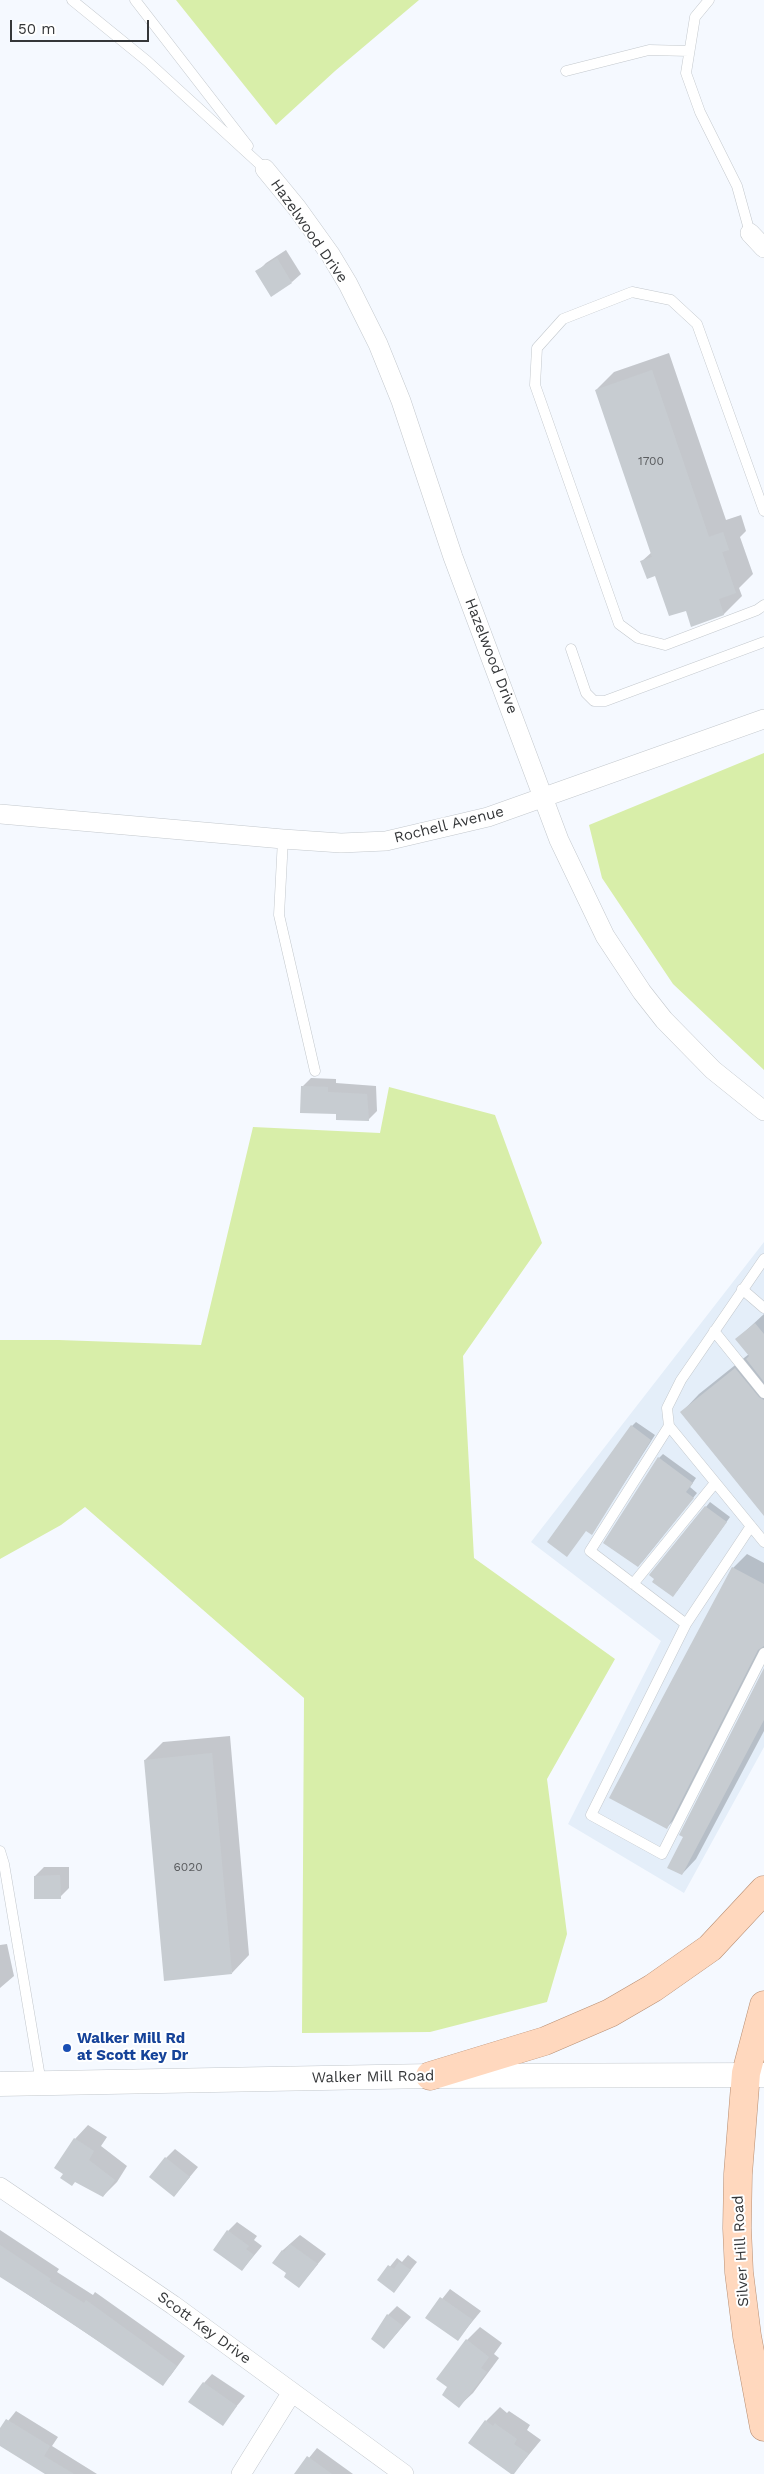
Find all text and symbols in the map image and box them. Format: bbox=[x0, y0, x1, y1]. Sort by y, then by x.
scale bar bbox=[12, 10, 151, 42]
text: 50 m bbox=[18, 20, 55, 38]
street label: Hazelwood Drive bbox=[267, 176, 351, 286]
house number: 1700 bbox=[638, 454, 664, 468]
street label: Hazelwood Drive bbox=[461, 596, 521, 716]
street label: Rochell Avenue bbox=[392, 803, 506, 847]
house number: 6020 bbox=[173, 1860, 203, 1874]
place label: Walker Mill Rd at Scott Key Dr bbox=[77, 2030, 188, 2065]
marker: Walker Mill Rd at Scott Key Dr bbox=[61, 2042, 73, 2054]
street label: Walker Mill Road bbox=[311, 2067, 435, 2087]
street label: Silver Hill Road bbox=[729, 2195, 753, 2307]
street label: Scott Key Drive bbox=[154, 2288, 254, 2368]

